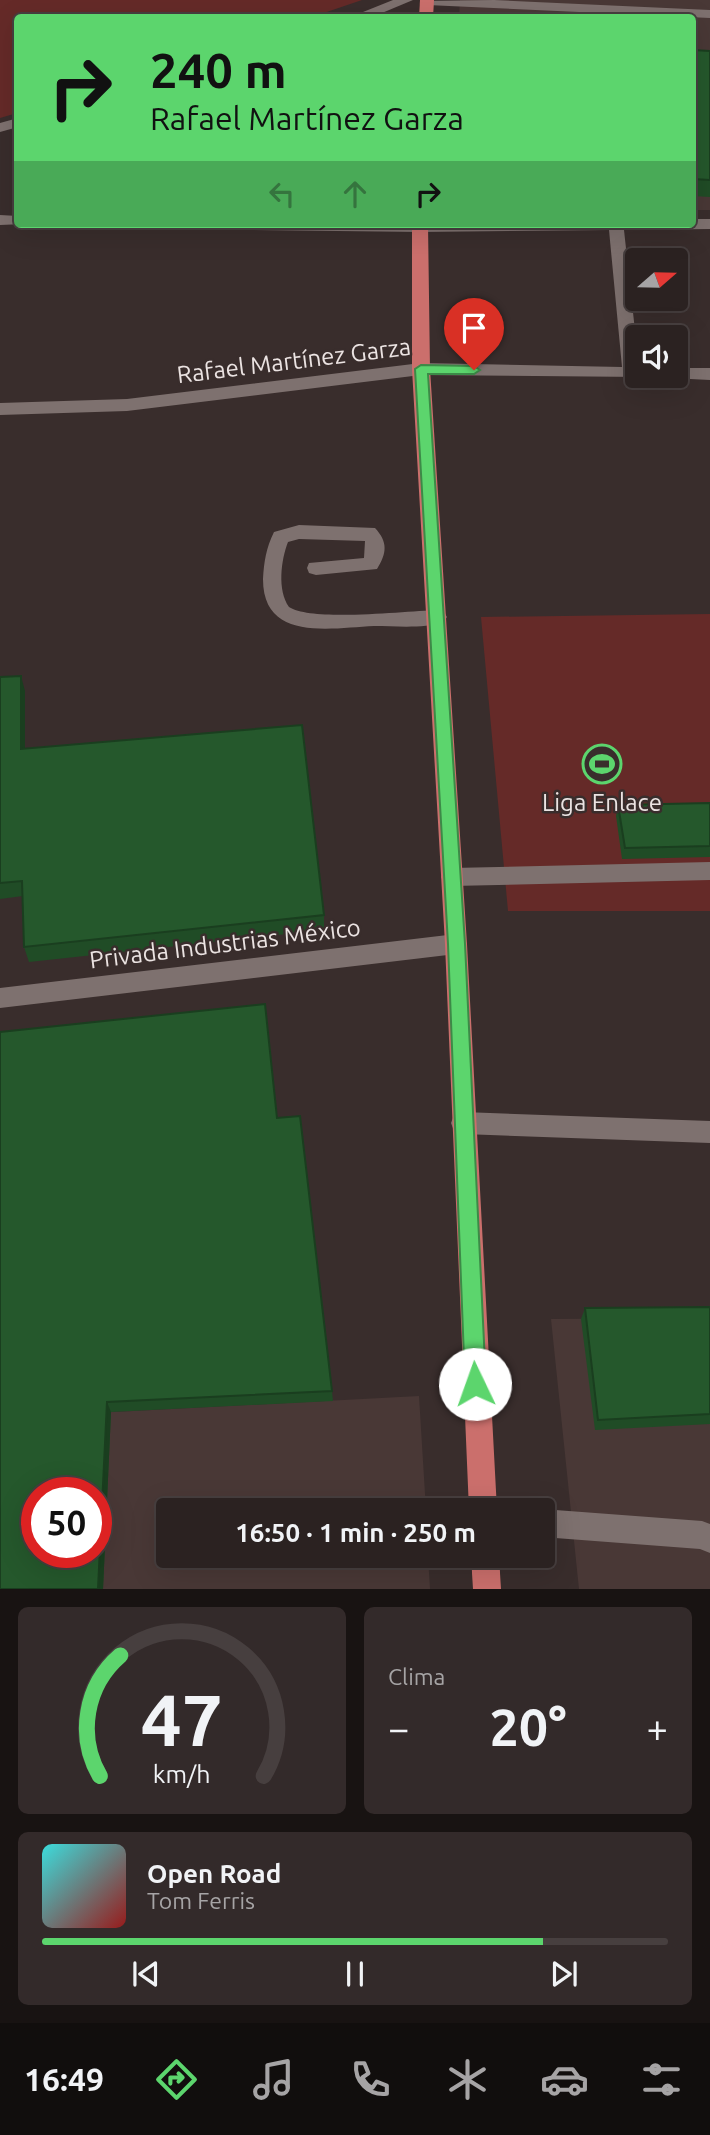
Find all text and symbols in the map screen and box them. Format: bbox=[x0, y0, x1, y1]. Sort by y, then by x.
icon: right bbox=[35, 42, 126, 133]
text: 240 m bbox=[150, 42, 287, 97]
text: Rafael Martínez Garza bbox=[150, 100, 464, 136]
icon: left bbox=[263, 175, 301, 213]
icon: ahead bbox=[336, 175, 374, 213]
icon: right bbox=[409, 175, 447, 213]
north arrow bbox=[625, 248, 688, 312]
map controls bbox=[625, 248, 688, 388]
pin bbox=[444, 298, 504, 370]
icon: arrive bbox=[455, 309, 493, 347]
button: sound bbox=[625, 325, 688, 388]
street label: Rafael Martínez Garza bbox=[175, 333, 412, 388]
sports icon: Liga Enlace bbox=[581, 743, 623, 785]
place label: Liga Enlace bbox=[542, 789, 662, 816]
street label: Privada Industrias México bbox=[88, 913, 362, 974]
position arrow bbox=[438, 1347, 512, 1421]
speed limit sign: 50 bbox=[21, 1477, 112, 1568]
text: 16:50 · 1 min · 250 m bbox=[235, 1518, 476, 1547]
text: Clima bbox=[388, 1664, 445, 1689]
text: 47 bbox=[141, 1679, 223, 1761]
text: 20° bbox=[489, 1698, 567, 1756]
text: − bbox=[388, 1707, 409, 1749]
text: + bbox=[647, 1707, 668, 1749]
text: km/h bbox=[153, 1760, 211, 1788]
text: Open Road bbox=[147, 1859, 281, 1888]
text: Tom Ferris bbox=[147, 1888, 255, 1913]
icon: previous bbox=[127, 1955, 165, 1993]
icon: pause bbox=[336, 1955, 374, 1993]
icon: next bbox=[545, 1955, 583, 1993]
icon: directions bbox=[152, 2055, 201, 2104]
icon: music bbox=[249, 2055, 298, 2104]
icon: phone bbox=[346, 2055, 395, 2104]
icon: climate bbox=[443, 2055, 492, 2104]
icon: car bbox=[540, 2055, 589, 2104]
icon: filters bbox=[637, 2055, 686, 2104]
text: 16:49 bbox=[24, 2061, 104, 2097]

